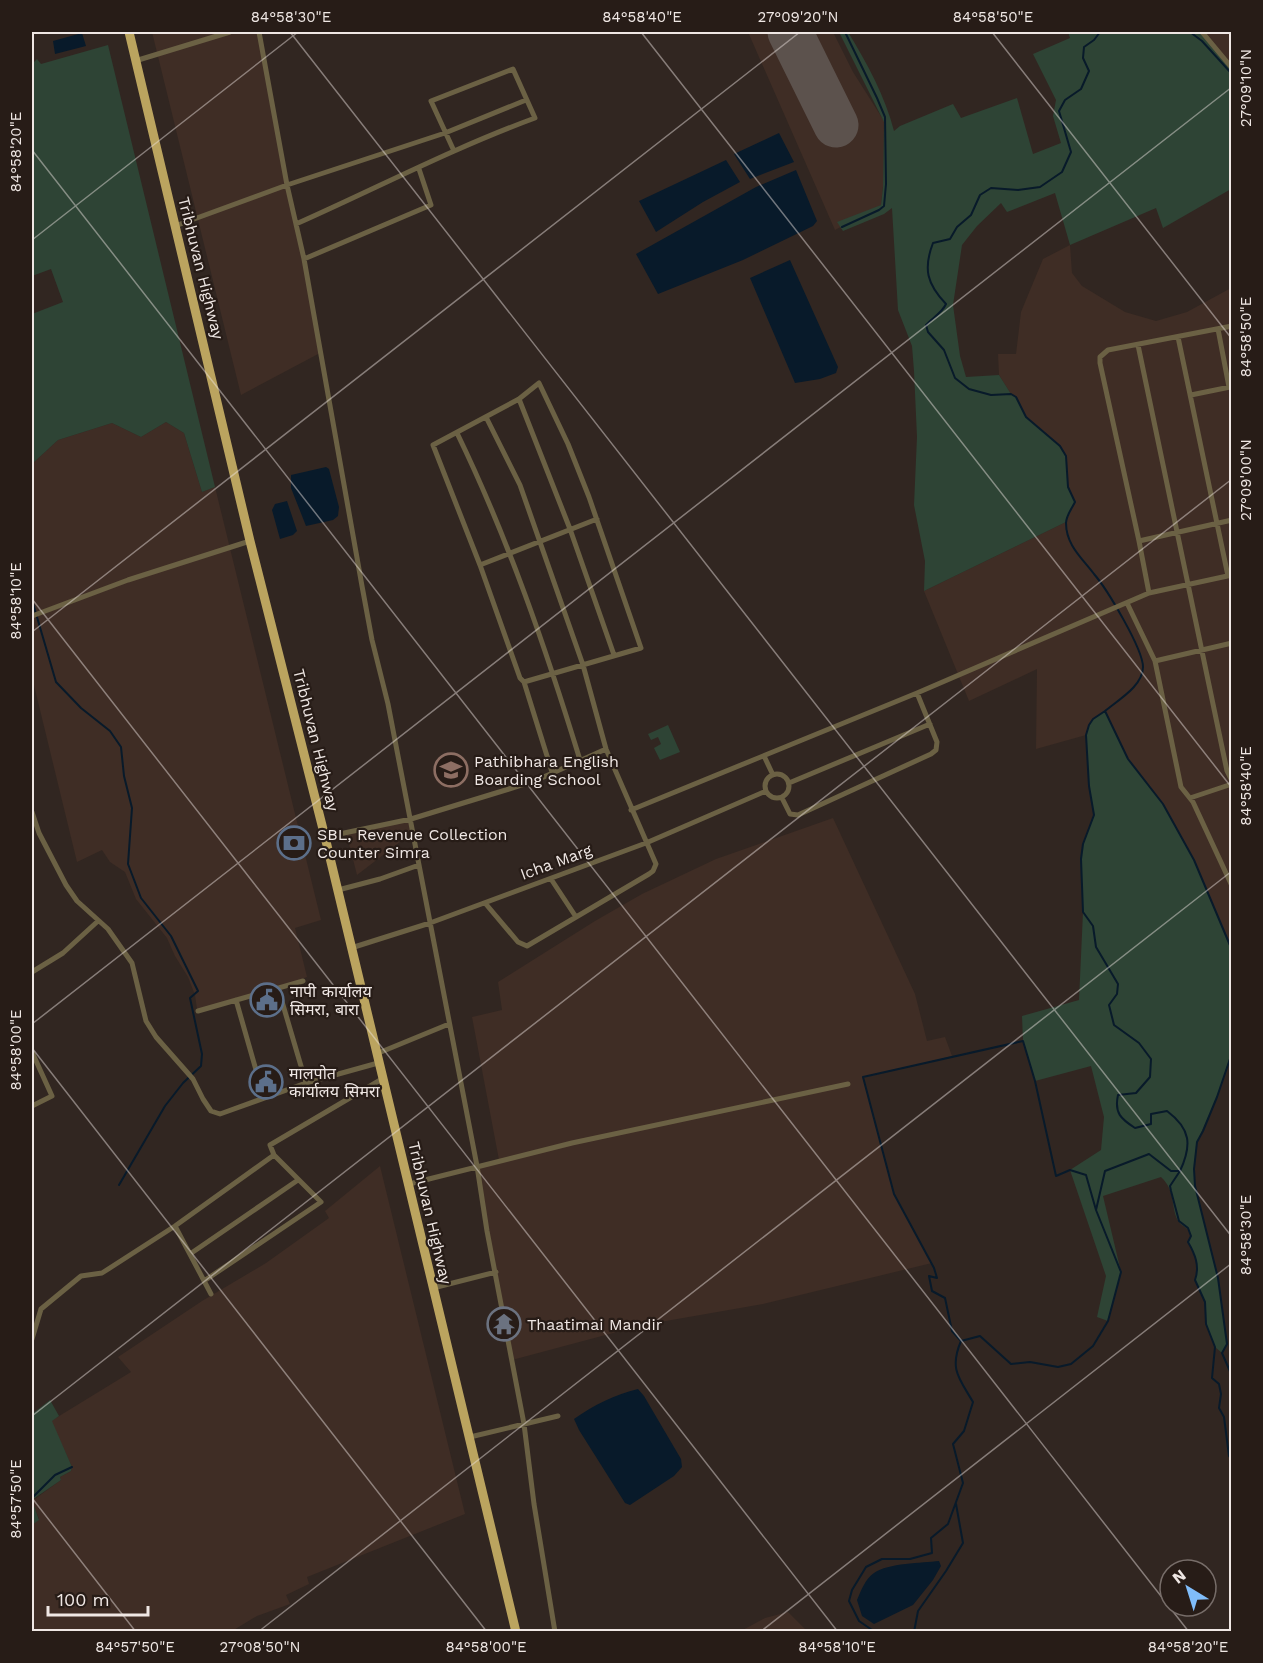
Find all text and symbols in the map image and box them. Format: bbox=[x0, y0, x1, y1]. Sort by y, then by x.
text: 84°58'30"E bbox=[251, 8, 331, 26]
text: 84°58'40"E bbox=[602, 8, 682, 26]
text: 27°09'20"N bbox=[758, 8, 839, 26]
text: 84°58'50"E bbox=[953, 8, 1033, 26]
text: 27°09'10"N bbox=[1237, 49, 1255, 127]
text: 84°58'20"E bbox=[7, 112, 25, 192]
street label: Tribhuvan Highway bbox=[174, 195, 228, 342]
text: 84°58'50"E bbox=[1237, 297, 1255, 377]
text: 27°09'00"N bbox=[1237, 439, 1255, 521]
text: 84°58'10"E bbox=[7, 562, 25, 640]
street label: Tribhuvan Highway bbox=[289, 667, 343, 814]
text: 84°58'40"E bbox=[1237, 746, 1255, 826]
school or university icon: Pathibhara English Boarding School bbox=[433, 752, 469, 788]
place label: Pathibhara English Boarding School bbox=[474, 752, 619, 789]
bank icon: SBL, Revenue Collection Counter Simra bbox=[276, 825, 312, 861]
place label: SBL, Revenue Collection Counter Simra bbox=[317, 825, 507, 862]
street label: Icha Marg bbox=[518, 840, 595, 884]
public building icon: नापी कार्यालय सिमरा, बारा bbox=[249, 982, 285, 1018]
place label: नापी कार्यालय सिमरा, बारा bbox=[290, 982, 372, 1019]
text: 84°58'00"E bbox=[7, 1009, 25, 1091]
public building icon: मालपोत कार्यालय सिमरा bbox=[248, 1064, 284, 1100]
place label: मालपोत कार्यालय सिमरा bbox=[289, 1064, 381, 1101]
street label: Tribhuvan Highway bbox=[404, 1140, 456, 1287]
text: 84°58'30"E bbox=[1237, 1195, 1255, 1275]
temple icon: Thaatimai Mandir bbox=[486, 1306, 522, 1342]
place label: Thaatimai Mandir bbox=[527, 1315, 663, 1334]
text: 84°57'50"E bbox=[7, 1459, 25, 1539]
north arrow bbox=[1158, 1558, 1218, 1618]
text: N bbox=[1169, 1565, 1190, 1588]
scale bar bbox=[48, 1579, 148, 1617]
text: 100 m bbox=[57, 1589, 110, 1610]
text: 84°57'50"E bbox=[95, 1638, 175, 1656]
text: 27°08'50"N bbox=[220, 1638, 300, 1656]
text: 84°58'00"E bbox=[445, 1638, 527, 1656]
text: 84°58'10"E bbox=[798, 1638, 876, 1656]
text: 84°58'20"E bbox=[1148, 1638, 1228, 1656]

